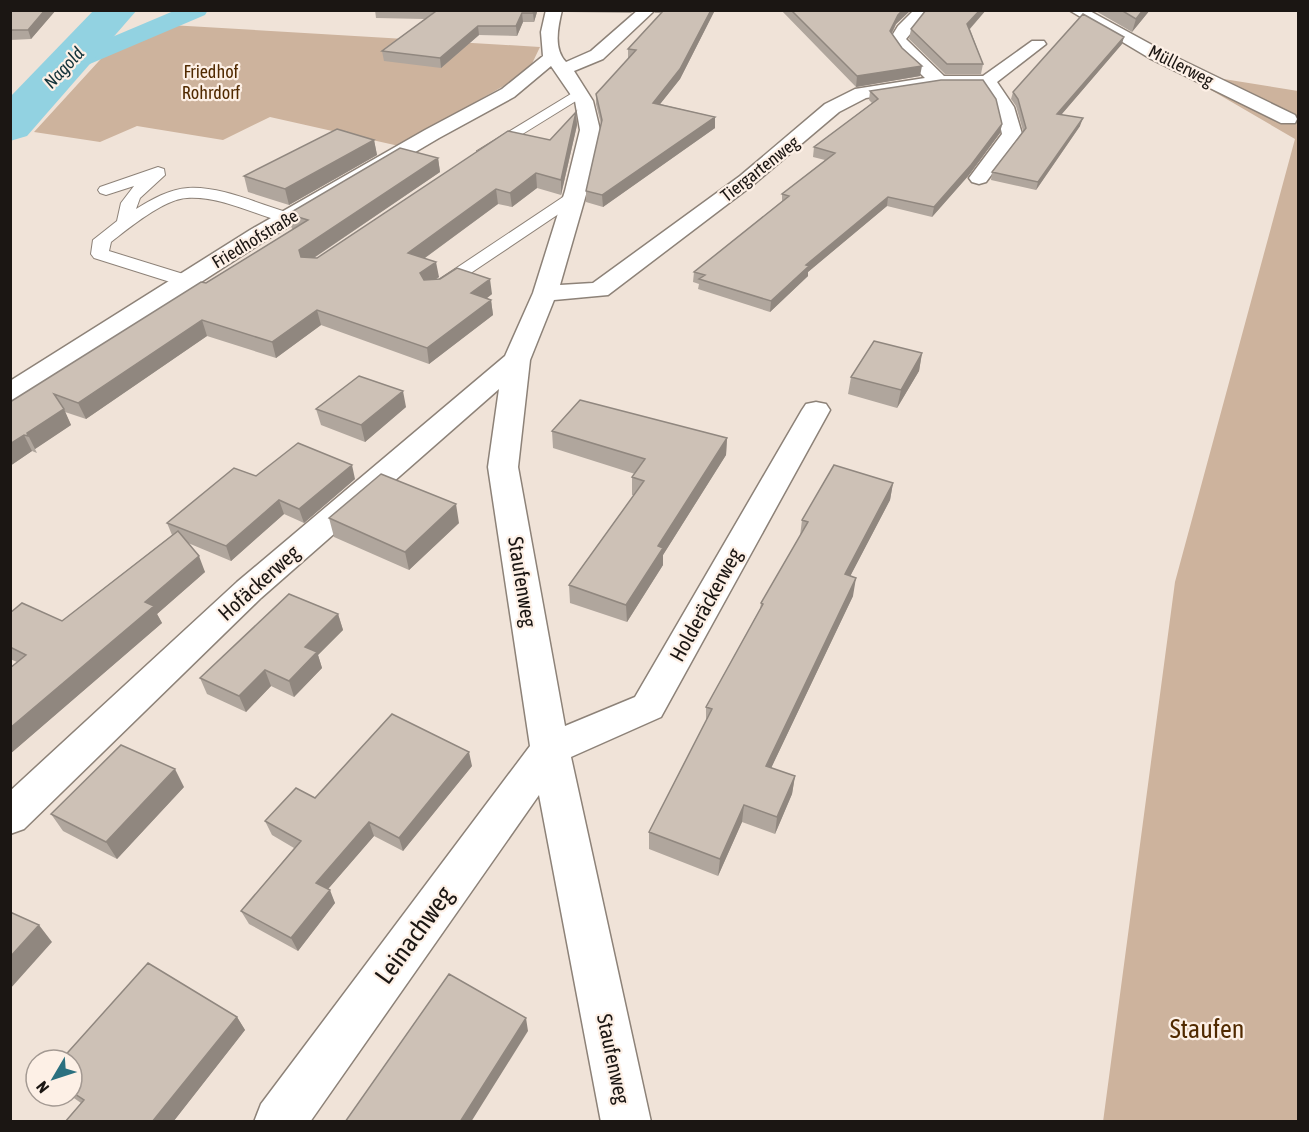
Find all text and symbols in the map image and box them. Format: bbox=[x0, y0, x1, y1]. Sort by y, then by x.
street label: Müllerweg bbox=[1145, 40, 1217, 91]
water label: Nagold bbox=[39, 42, 88, 93]
park label: Friedhof Rohrdorf bbox=[182, 61, 240, 103]
street label: Tiergartenweg bbox=[716, 131, 803, 206]
street label: Friedhofstraße bbox=[208, 205, 302, 272]
street label: Staufenweg bbox=[504, 535, 542, 629]
street label: Hofäckerweg bbox=[213, 540, 304, 625]
street label: Holderäckerweg bbox=[664, 544, 746, 665]
street label: Leinachweg bbox=[369, 880, 460, 990]
street label: Staufenweg bbox=[593, 1012, 635, 1106]
park label: Staufen bbox=[1170, 1014, 1244, 1044]
north arrow bbox=[24, 1048, 84, 1108]
text: N bbox=[32, 1078, 52, 1097]

